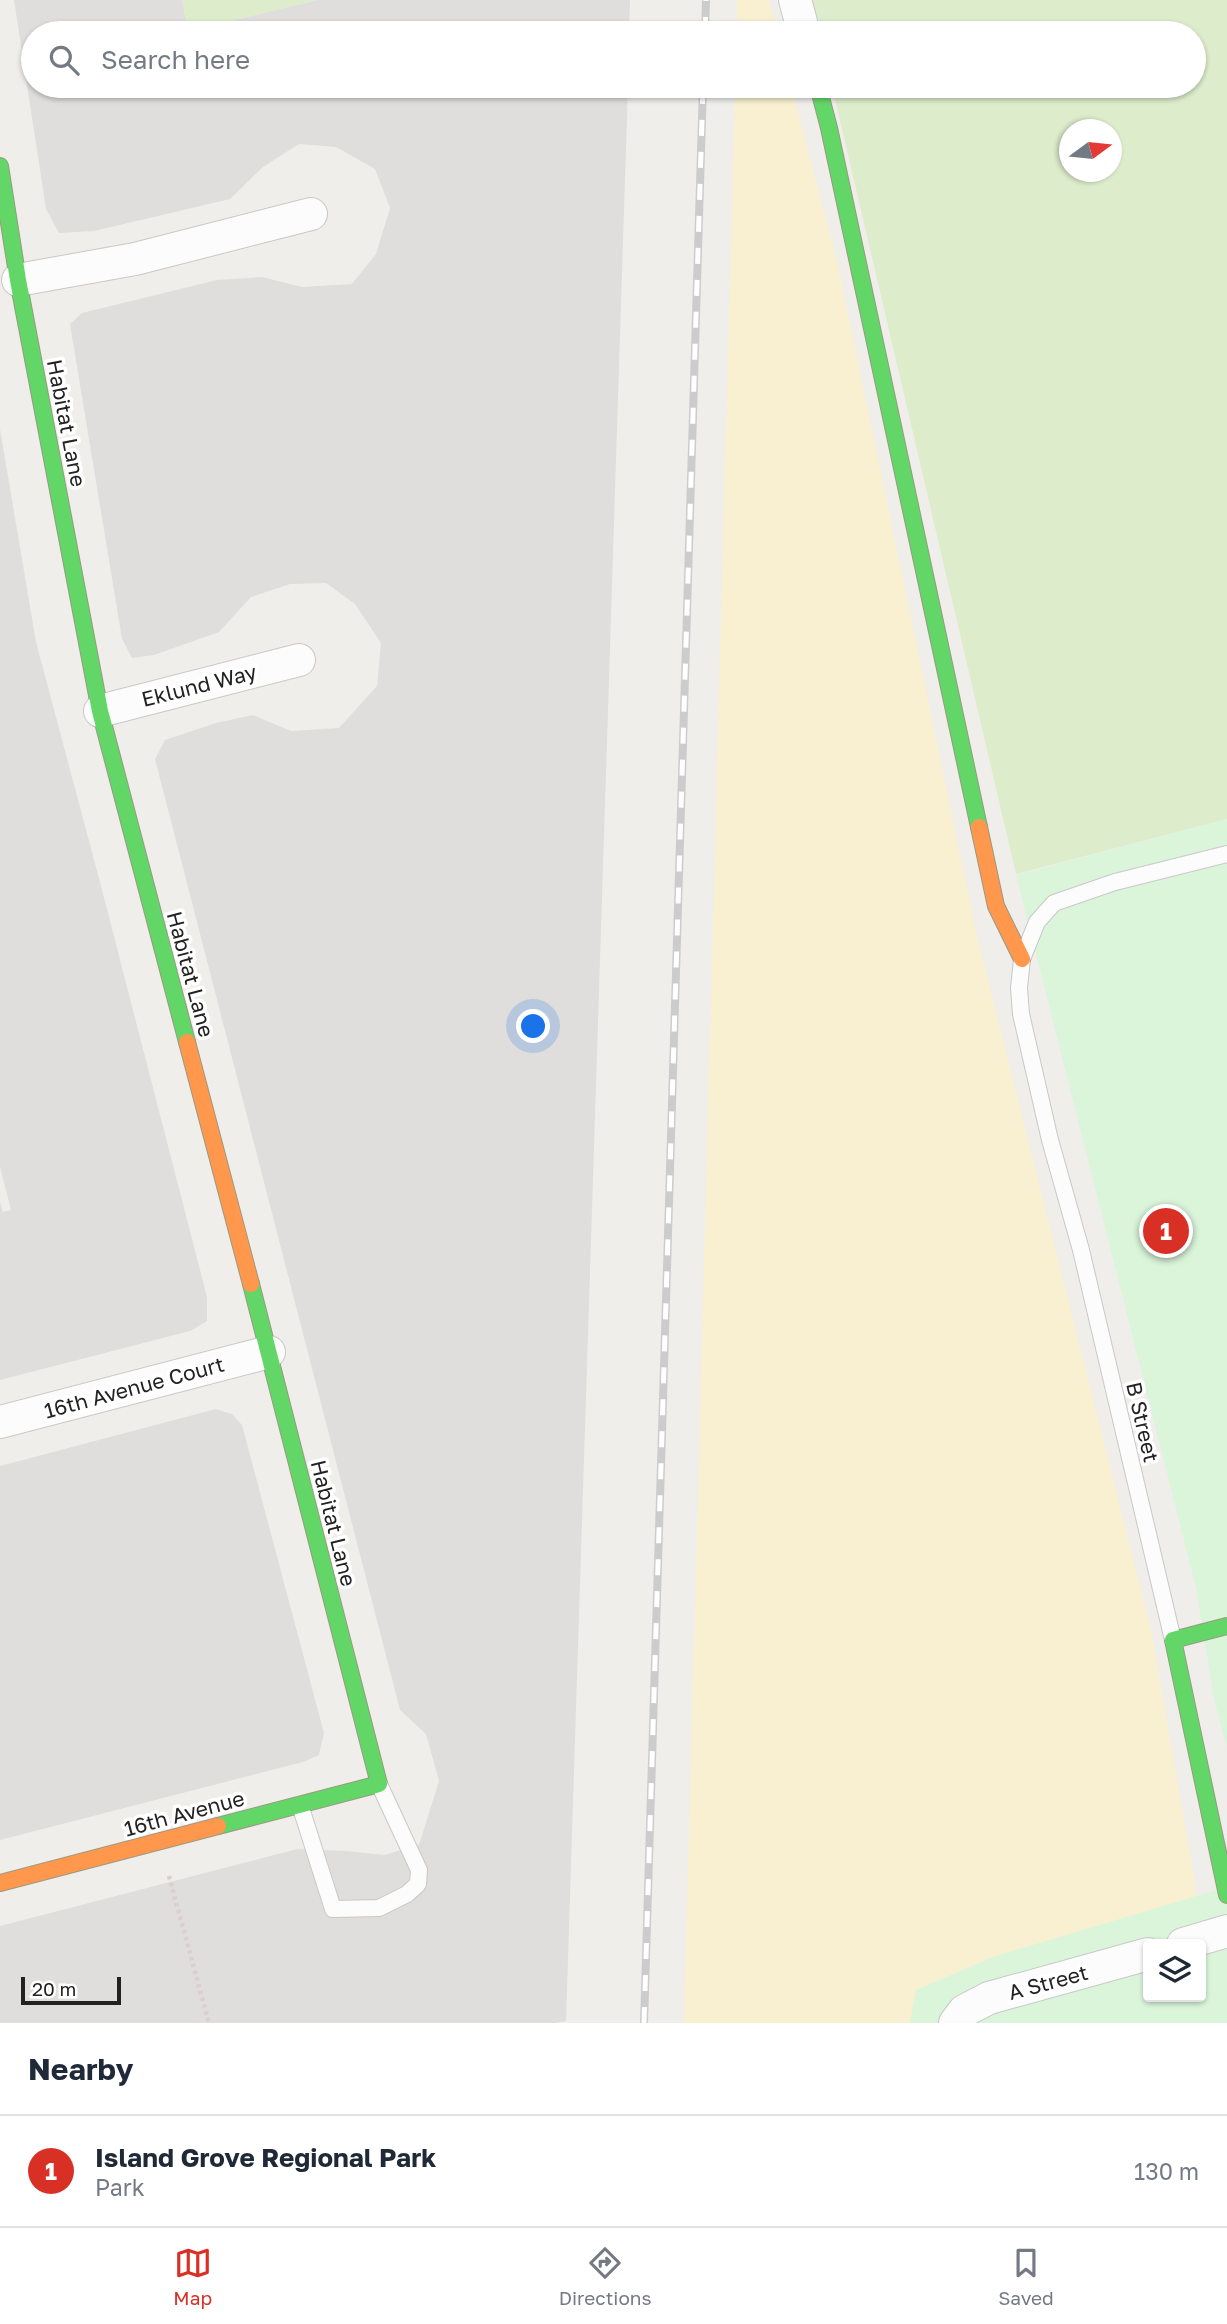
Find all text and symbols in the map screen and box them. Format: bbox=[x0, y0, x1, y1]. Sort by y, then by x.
search box bbox=[21, 21, 1206, 98]
icon: search bbox=[45, 41, 83, 79]
text: Search here bbox=[101, 44, 250, 75]
north arrow bbox=[1059, 119, 1122, 182]
street label: Habitat Lane bbox=[42, 357, 92, 489]
street label: Eklund Way bbox=[139, 658, 259, 712]
street label: Habitat Lane bbox=[162, 908, 220, 1040]
your location bbox=[516, 1009, 550, 1043]
pin: 1 bbox=[1143, 1205, 1189, 1257]
street label: 16th Avenue Court bbox=[41, 1350, 227, 1424]
street label: B Street bbox=[1121, 1379, 1165, 1465]
street label: Habitat Lane bbox=[306, 1457, 362, 1589]
street label: 16th Avenue bbox=[121, 1784, 247, 1842]
map controls bbox=[1143, 1939, 1206, 2002]
button: layers bbox=[1143, 1939, 1206, 2002]
street label: A Street bbox=[1005, 1959, 1091, 2005]
scale bar bbox=[21, 1974, 121, 2006]
text: 20 m bbox=[32, 1977, 76, 2000]
text: Nearby bbox=[28, 2051, 133, 2087]
text: Island Grove Regional Park bbox=[95, 2142, 436, 2173]
text: 1 bbox=[45, 2157, 57, 2185]
text: 130 m bbox=[1134, 2157, 1199, 2185]
text: Park bbox=[95, 2173, 145, 2201]
tab: Map bbox=[173, 2244, 212, 2309]
tab: Directions bbox=[559, 2244, 652, 2309]
tab: Saved bbox=[998, 2244, 1054, 2309]

